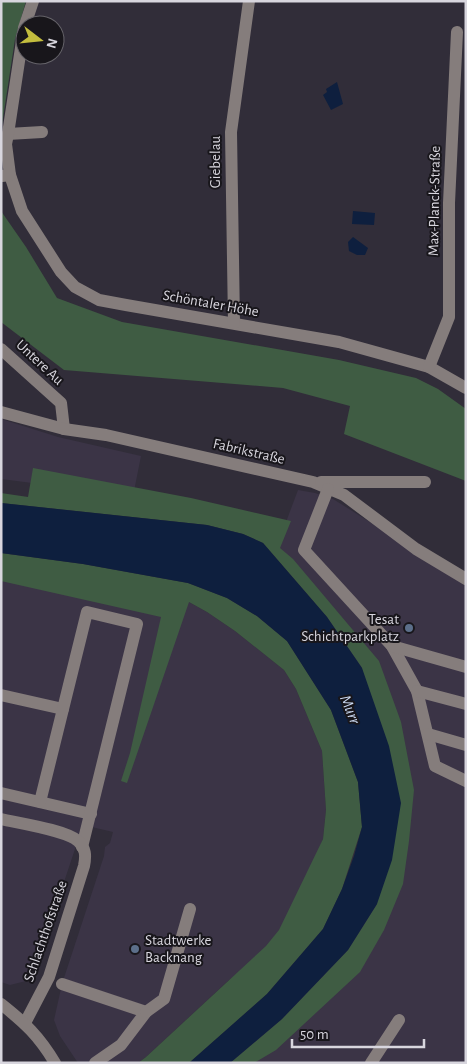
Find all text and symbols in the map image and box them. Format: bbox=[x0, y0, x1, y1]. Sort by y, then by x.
north arrow bbox=[15, 15, 65, 65]
text: N bbox=[43, 37, 60, 50]
street label: Giebelau bbox=[208, 135, 223, 188]
street label: Max-Planck-Straße bbox=[426, 146, 443, 256]
street label: Schöntaler Höhe bbox=[162, 288, 260, 319]
street label: Untere Au bbox=[13, 337, 66, 388]
street label: Fabrikstraße bbox=[212, 436, 286, 467]
place label: Tesat Schichtparkplatz bbox=[301, 612, 399, 644]
marker: Tesat Schichtparkplatz bbox=[403, 622, 415, 634]
water label: Murr bbox=[337, 693, 364, 727]
street label: Schlachthofstraße bbox=[21, 879, 70, 984]
place label: Stadtwerke Backnang bbox=[145, 933, 212, 965]
marker: Stadtwerke Backnang bbox=[129, 943, 141, 955]
scale bar bbox=[292, 1016, 424, 1048]
text: 50 m bbox=[300, 1027, 329, 1042]

